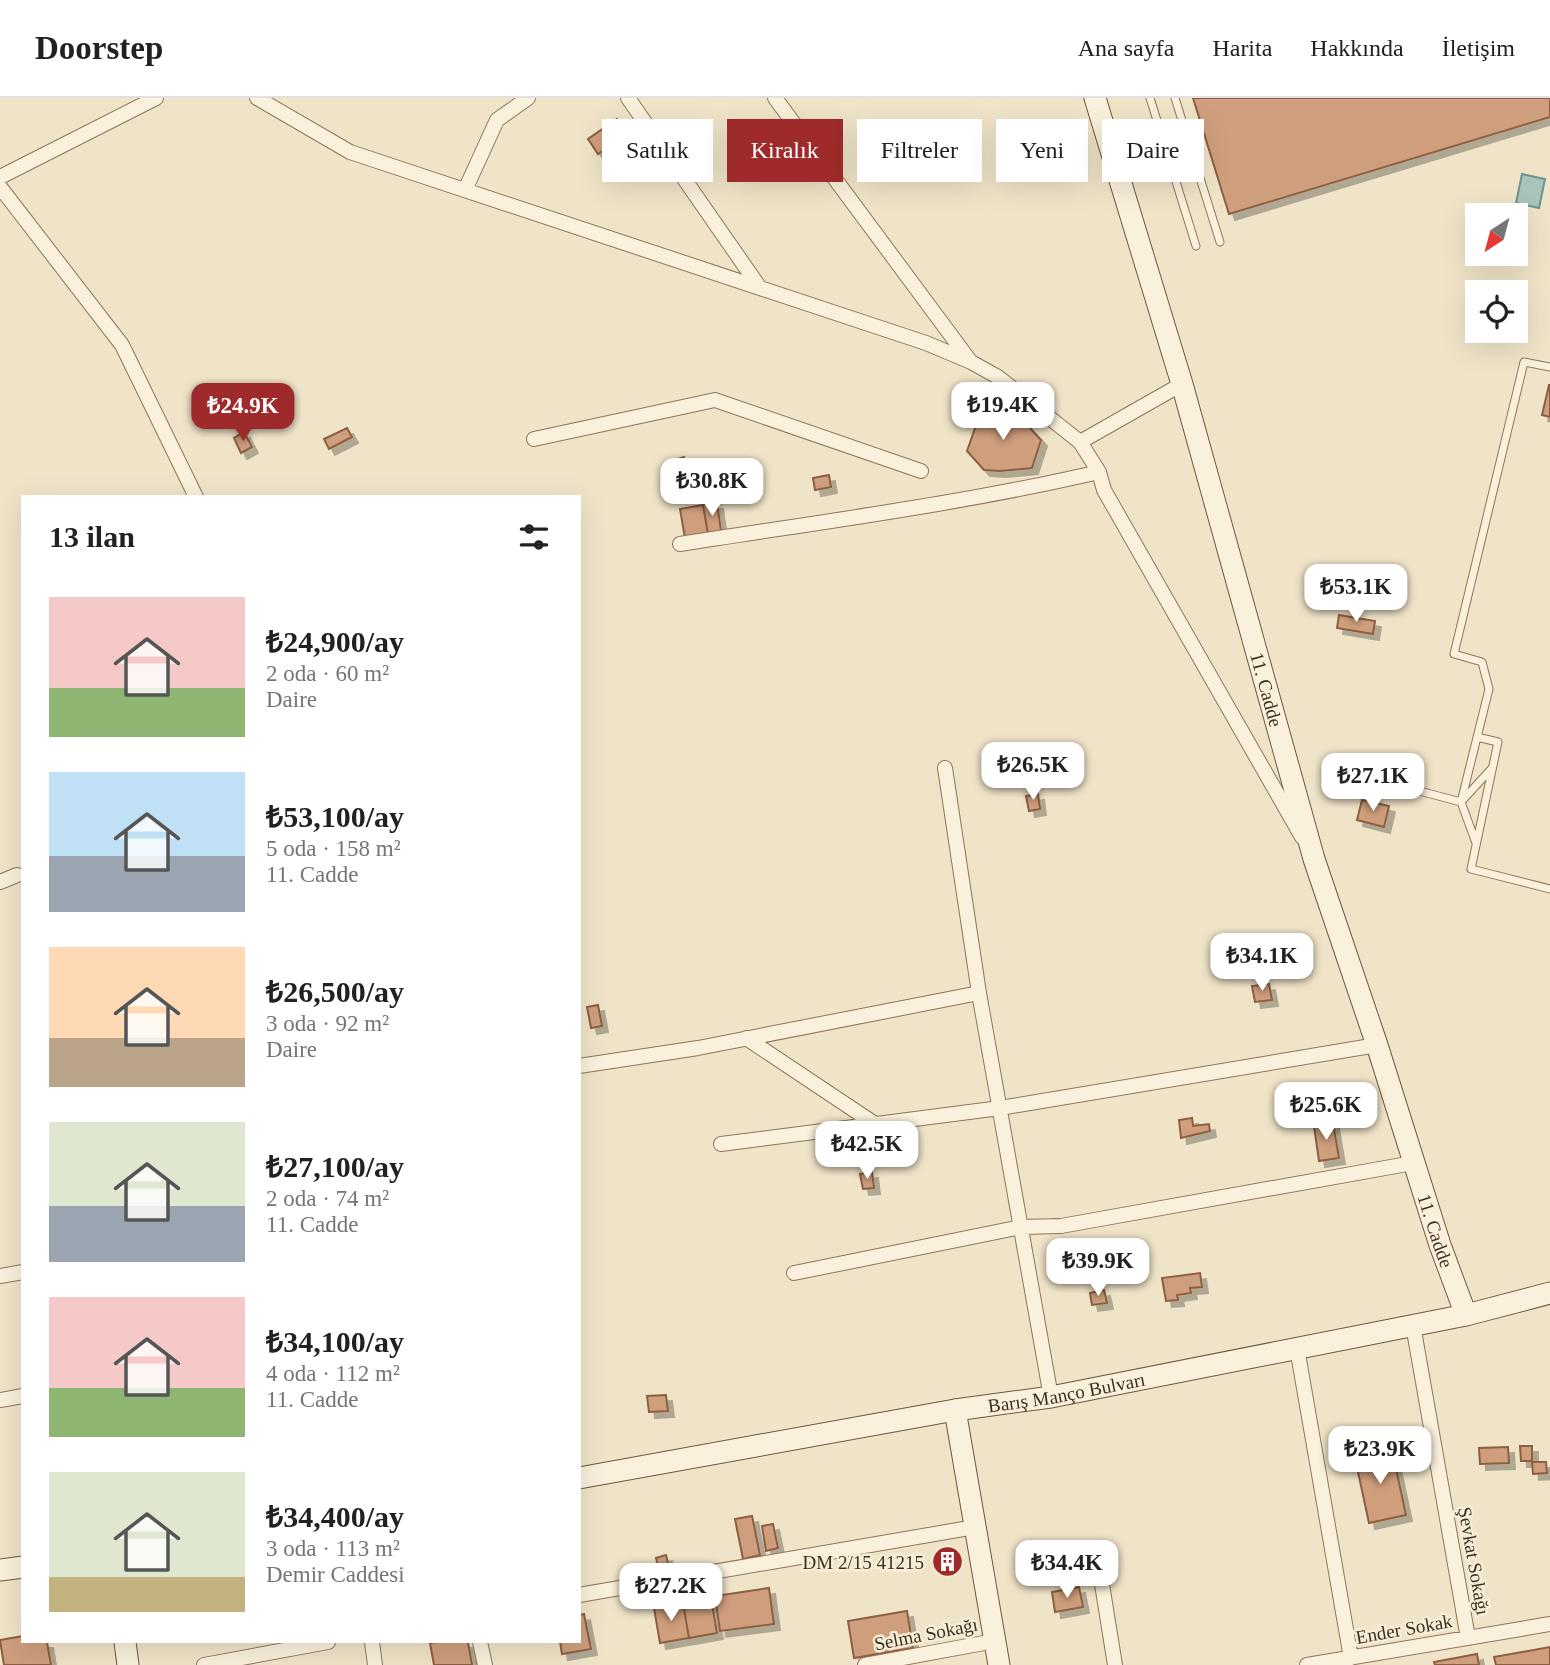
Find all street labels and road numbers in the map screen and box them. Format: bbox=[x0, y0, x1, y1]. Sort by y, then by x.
street label: 11. Cadde bbox=[1247, 650, 1287, 729]
street label: 11. Cadde bbox=[1414, 1191, 1458, 1270]
street label: Barış Manço Bulvarı bbox=[986, 1368, 1147, 1416]
street label: Şevkat Sokağı bbox=[1454, 1505, 1494, 1617]
street label: Ender Sokak bbox=[1354, 1610, 1454, 1648]
street label: Selma Sokağı bbox=[872, 1614, 980, 1654]

